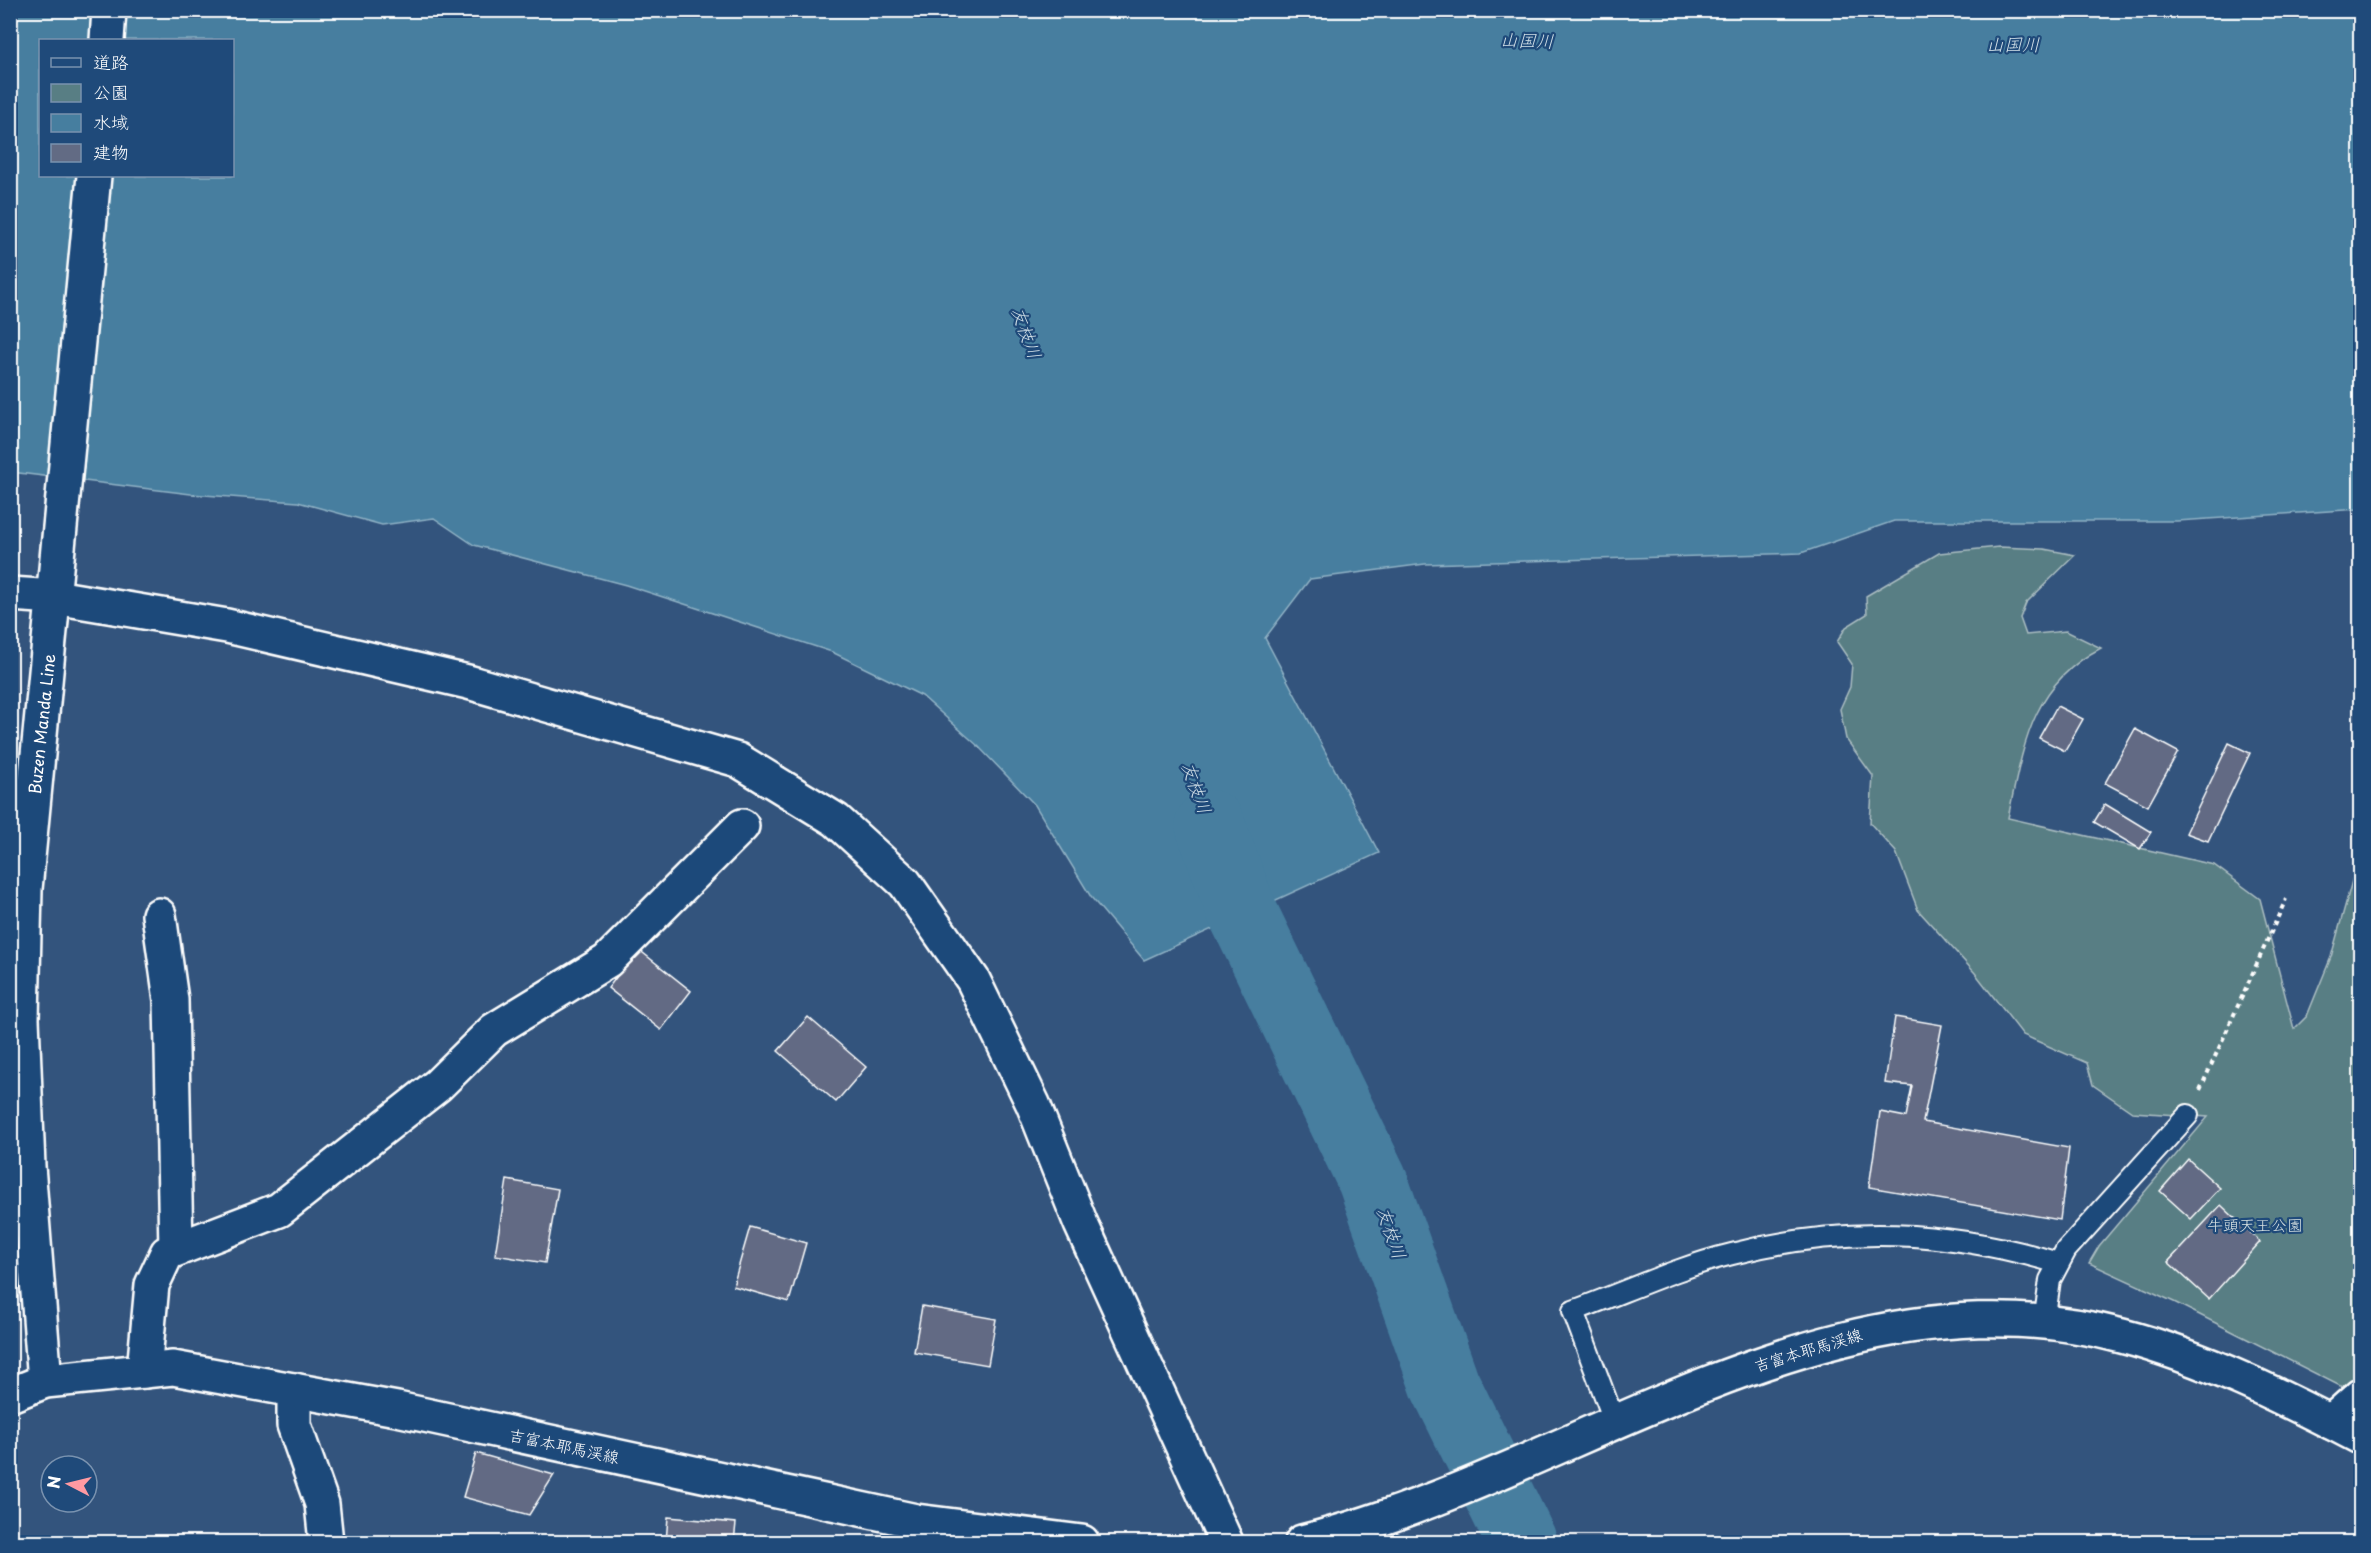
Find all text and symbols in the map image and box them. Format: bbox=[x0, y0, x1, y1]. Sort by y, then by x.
water label: 山国川 bbox=[1500, 25, 1555, 54]
water label: 山国川 bbox=[1986, 30, 2040, 57]
legend bbox=[39, 39, 234, 177]
text: 道路 bbox=[93, 48, 129, 75]
text: 公園 bbox=[93, 78, 129, 105]
text: 水域 bbox=[93, 108, 129, 135]
text: 建物 bbox=[93, 138, 129, 165]
water label: 友枝川 bbox=[1005, 302, 1049, 362]
street label: Buzen Manda Line bbox=[22, 652, 60, 795]
water label: 友枝川 bbox=[1175, 757, 1219, 817]
water label: 友枝川 bbox=[1371, 1203, 1414, 1262]
park label: 牛頭天王公園 bbox=[2207, 1212, 2303, 1236]
street label: 吉富本耶馬渓線 bbox=[1751, 1321, 1865, 1377]
street label: 吉富本耶馬渓線 bbox=[507, 1422, 621, 1468]
north arrow bbox=[39, 1454, 99, 1514]
text: N bbox=[40, 1474, 66, 1490]

